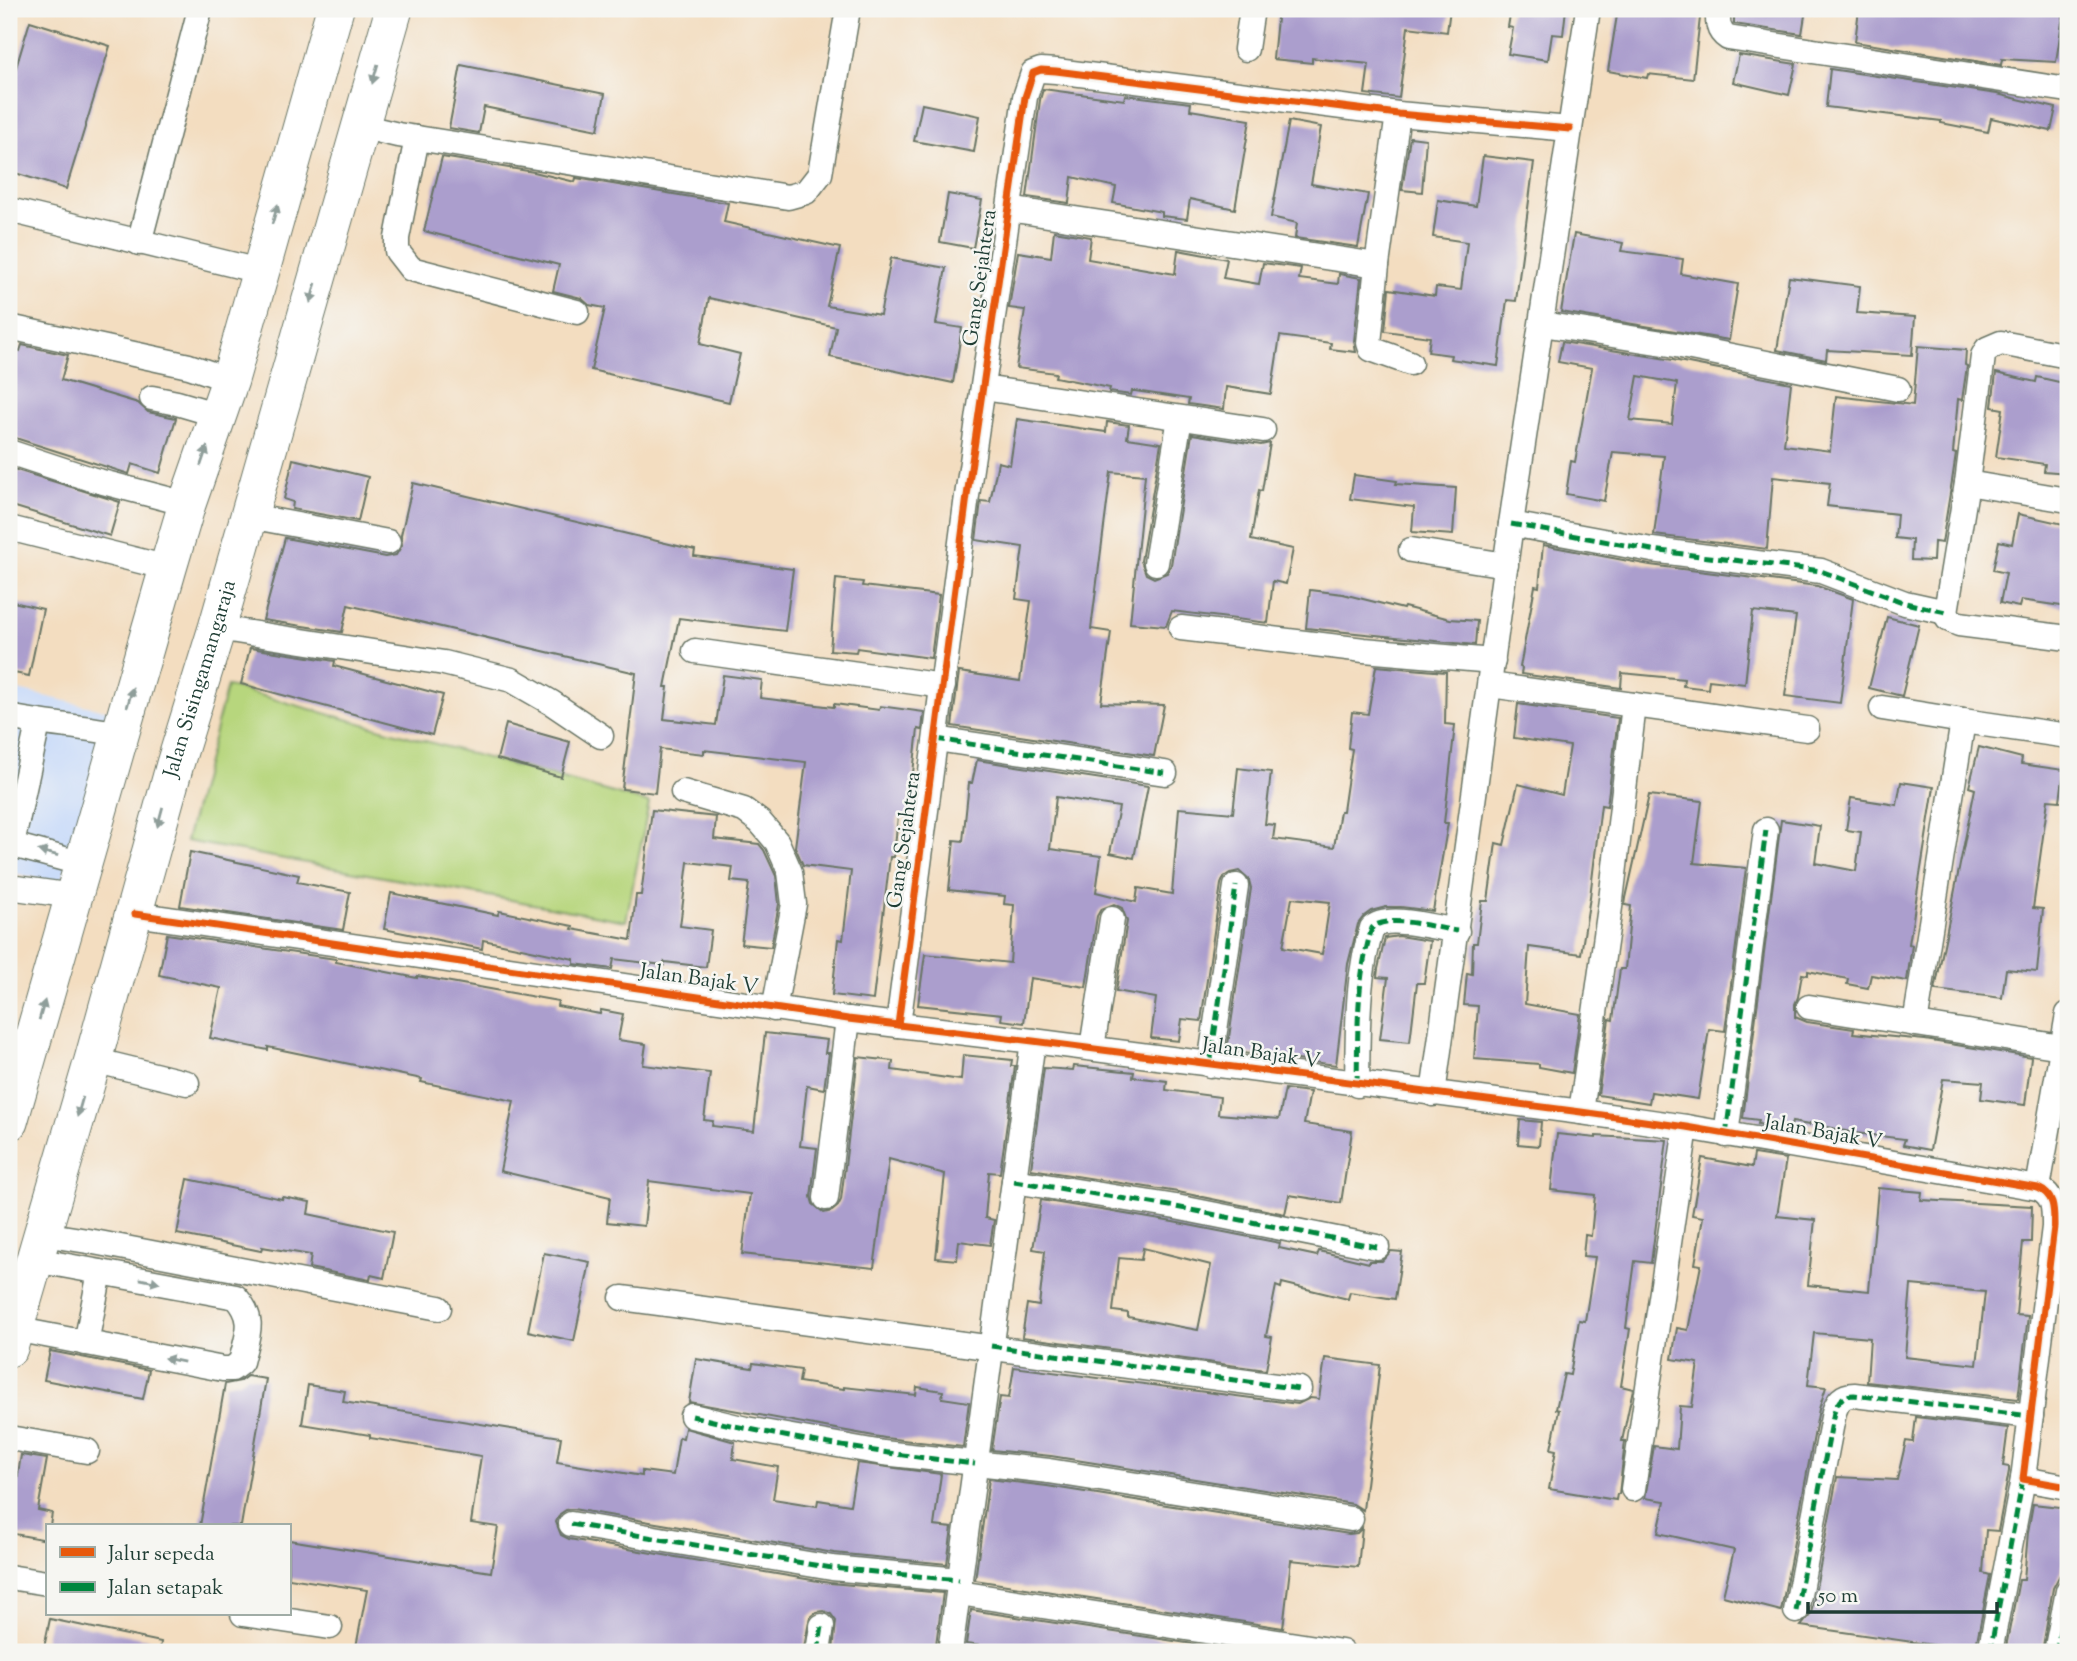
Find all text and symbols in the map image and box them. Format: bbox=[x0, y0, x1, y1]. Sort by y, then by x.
one-way arrow bbox=[370, 64, 380, 85]
one-way arrow bbox=[271, 203, 281, 224]
street label: Gang Sejahtera bbox=[957, 207, 1006, 348]
one-way arrow bbox=[307, 283, 317, 304]
one-way arrow bbox=[199, 445, 210, 466]
street label: Jalan Sisingamangaraja bbox=[157, 577, 245, 782]
one-way arrow bbox=[126, 686, 136, 707]
street label: Gang Sejahtera bbox=[881, 769, 930, 910]
one-way arrow bbox=[155, 807, 165, 828]
one-way arrow bbox=[37, 847, 59, 858]
street label: Jalan Bajak V bbox=[637, 957, 760, 1003]
one-way arrow bbox=[37, 999, 47, 1020]
street label: Jalan Bajak V bbox=[1199, 1031, 1322, 1077]
one-way arrow bbox=[74, 1097, 84, 1118]
street label: Jalan Bajak V bbox=[1761, 1108, 1884, 1158]
one-way arrow bbox=[139, 1276, 161, 1287]
one-way arrow bbox=[163, 1354, 185, 1365]
legend bbox=[46, 1524, 290, 1616]
text: Jalur sepeda bbox=[107, 1540, 215, 1570]
scale bar bbox=[1808, 1570, 1996, 1614]
text: Jalan setapak bbox=[107, 1574, 224, 1604]
text: 50 m bbox=[1817, 1582, 1858, 1612]

